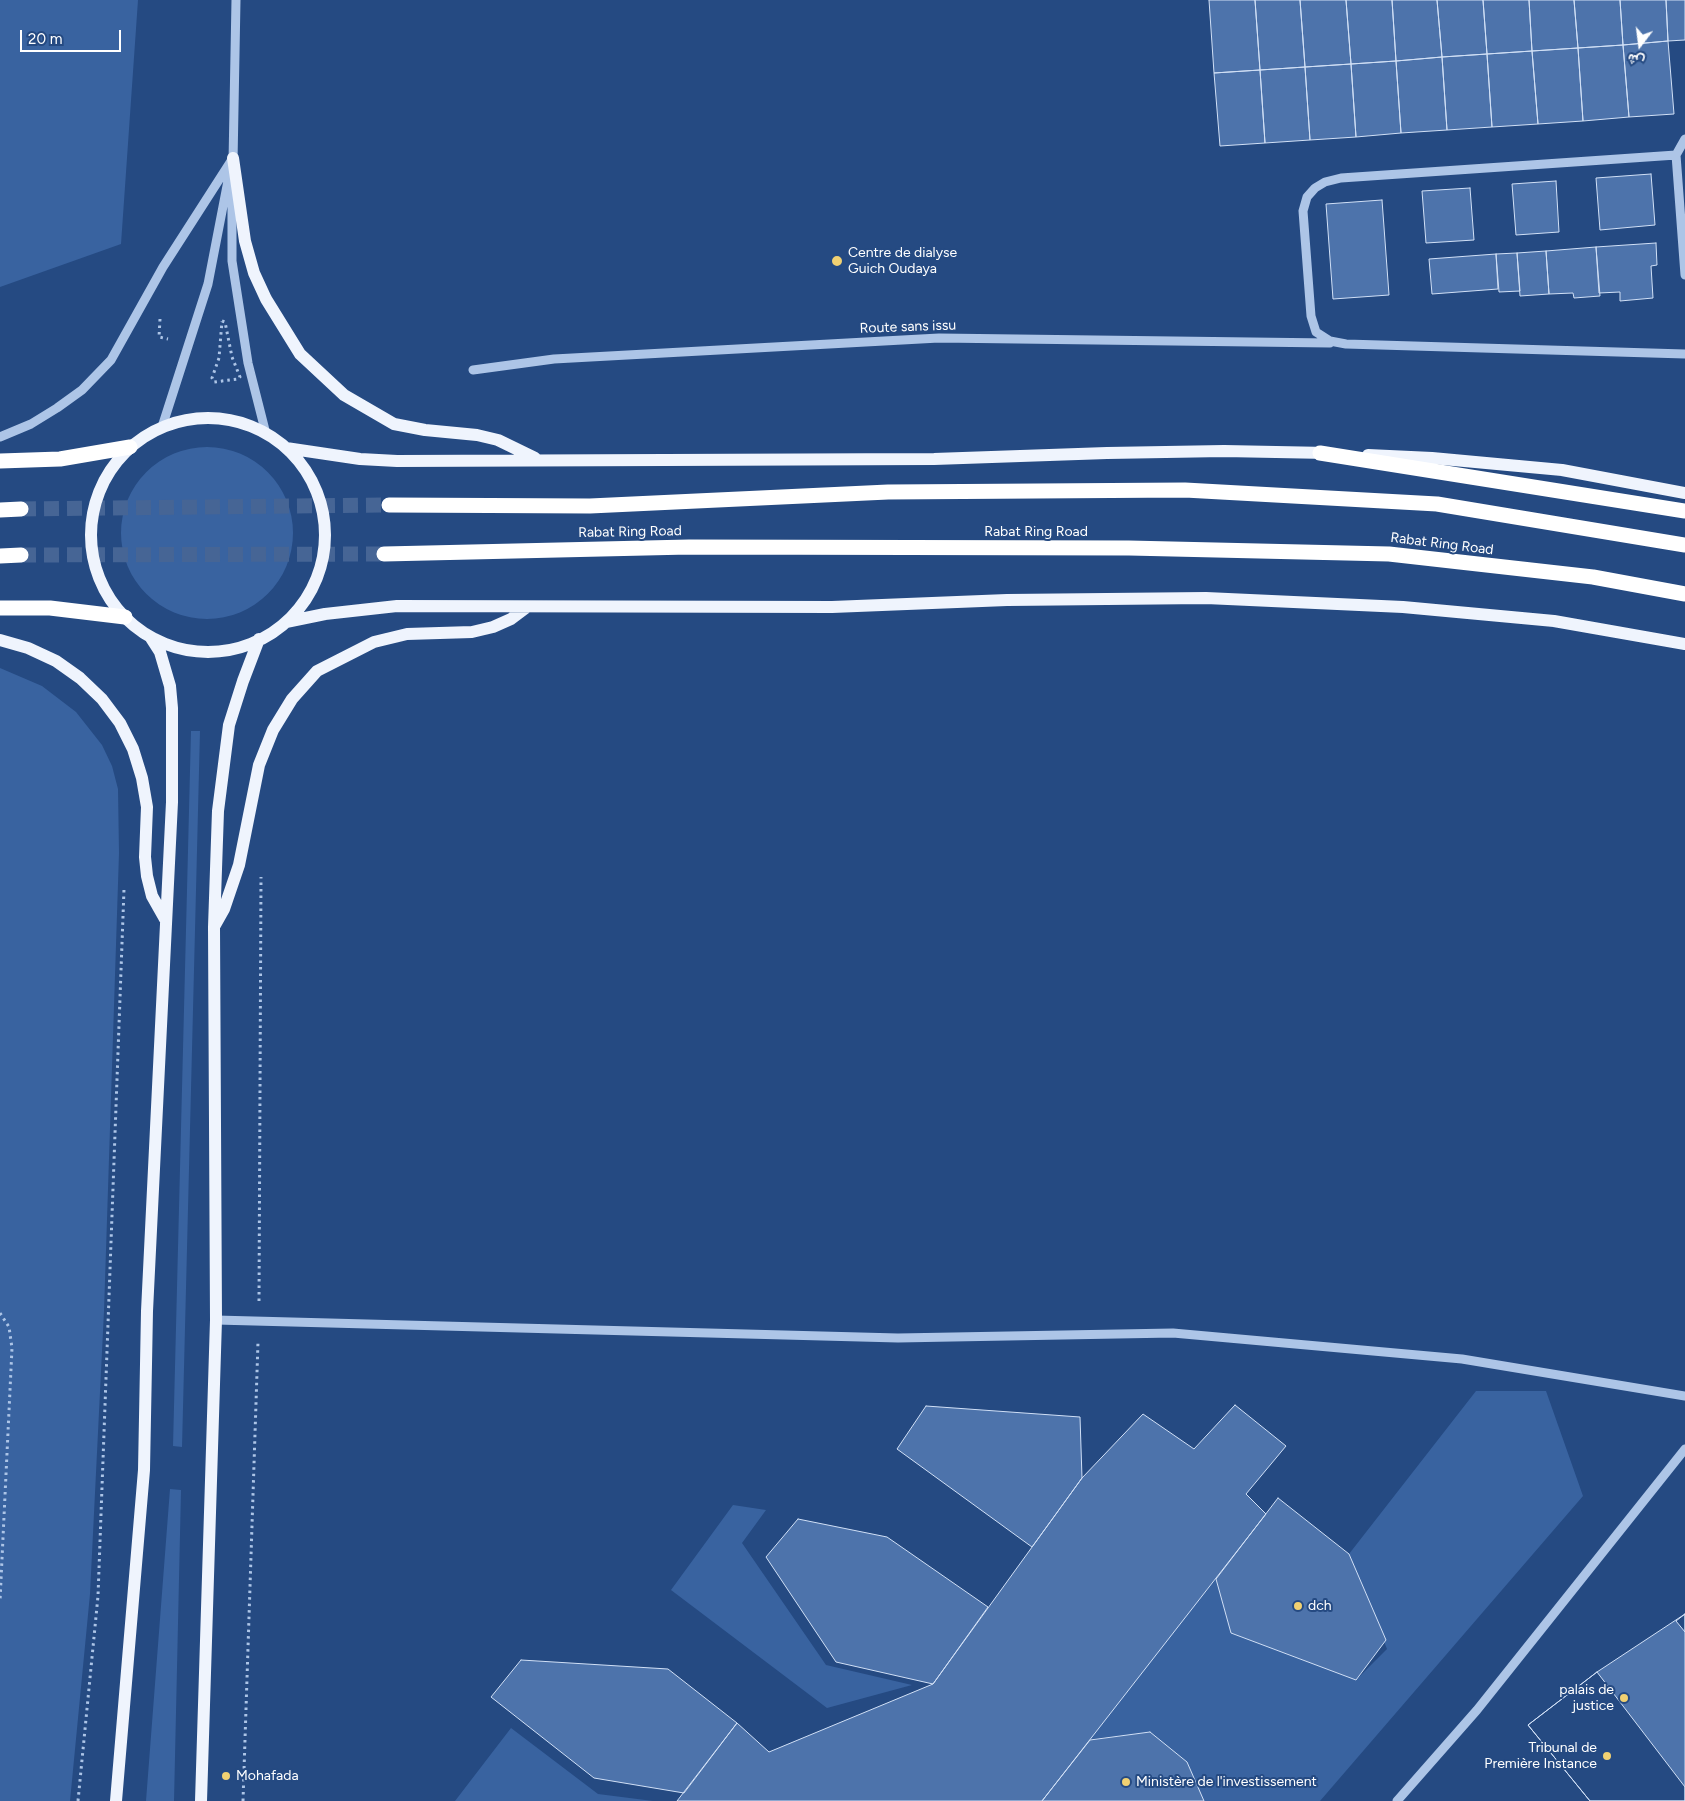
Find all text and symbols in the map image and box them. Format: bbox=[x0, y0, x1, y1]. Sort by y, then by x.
scale bar bbox=[22, 20, 124, 52]
north arrow bbox=[1615, 20, 1665, 70]
text: 20 m bbox=[28, 30, 62, 48]
text: ش bbox=[1626, 50, 1646, 70]
place label: Centre de dialyse Guich Oudaya bbox=[848, 245, 957, 278]
marker: Centre de dialyse Guich Oudaya bbox=[830, 254, 844, 268]
street label: Route sans issu bbox=[859, 317, 957, 337]
street label: Rabat Ring Road bbox=[578, 523, 682, 541]
street label: Rabat Ring Road bbox=[984, 524, 1088, 540]
street label: Rabat Ring Road bbox=[1389, 529, 1495, 559]
place label: dch bbox=[1308, 1598, 1332, 1614]
marker: dch bbox=[1292, 1600, 1304, 1612]
place label: palais de justice bbox=[1559, 1682, 1614, 1714]
marker: palais de justice bbox=[1618, 1692, 1630, 1704]
place label: Tribunal de Première Instance bbox=[1484, 1740, 1597, 1772]
marker: Tribunal de Première Instance bbox=[1601, 1750, 1613, 1762]
place label: Mohafada bbox=[236, 1768, 299, 1784]
marker: Mohafada bbox=[220, 1770, 232, 1782]
place label: Ministère de l'investissement bbox=[1136, 1774, 1317, 1790]
marker: Ministère de l'investissement bbox=[1120, 1776, 1132, 1788]

